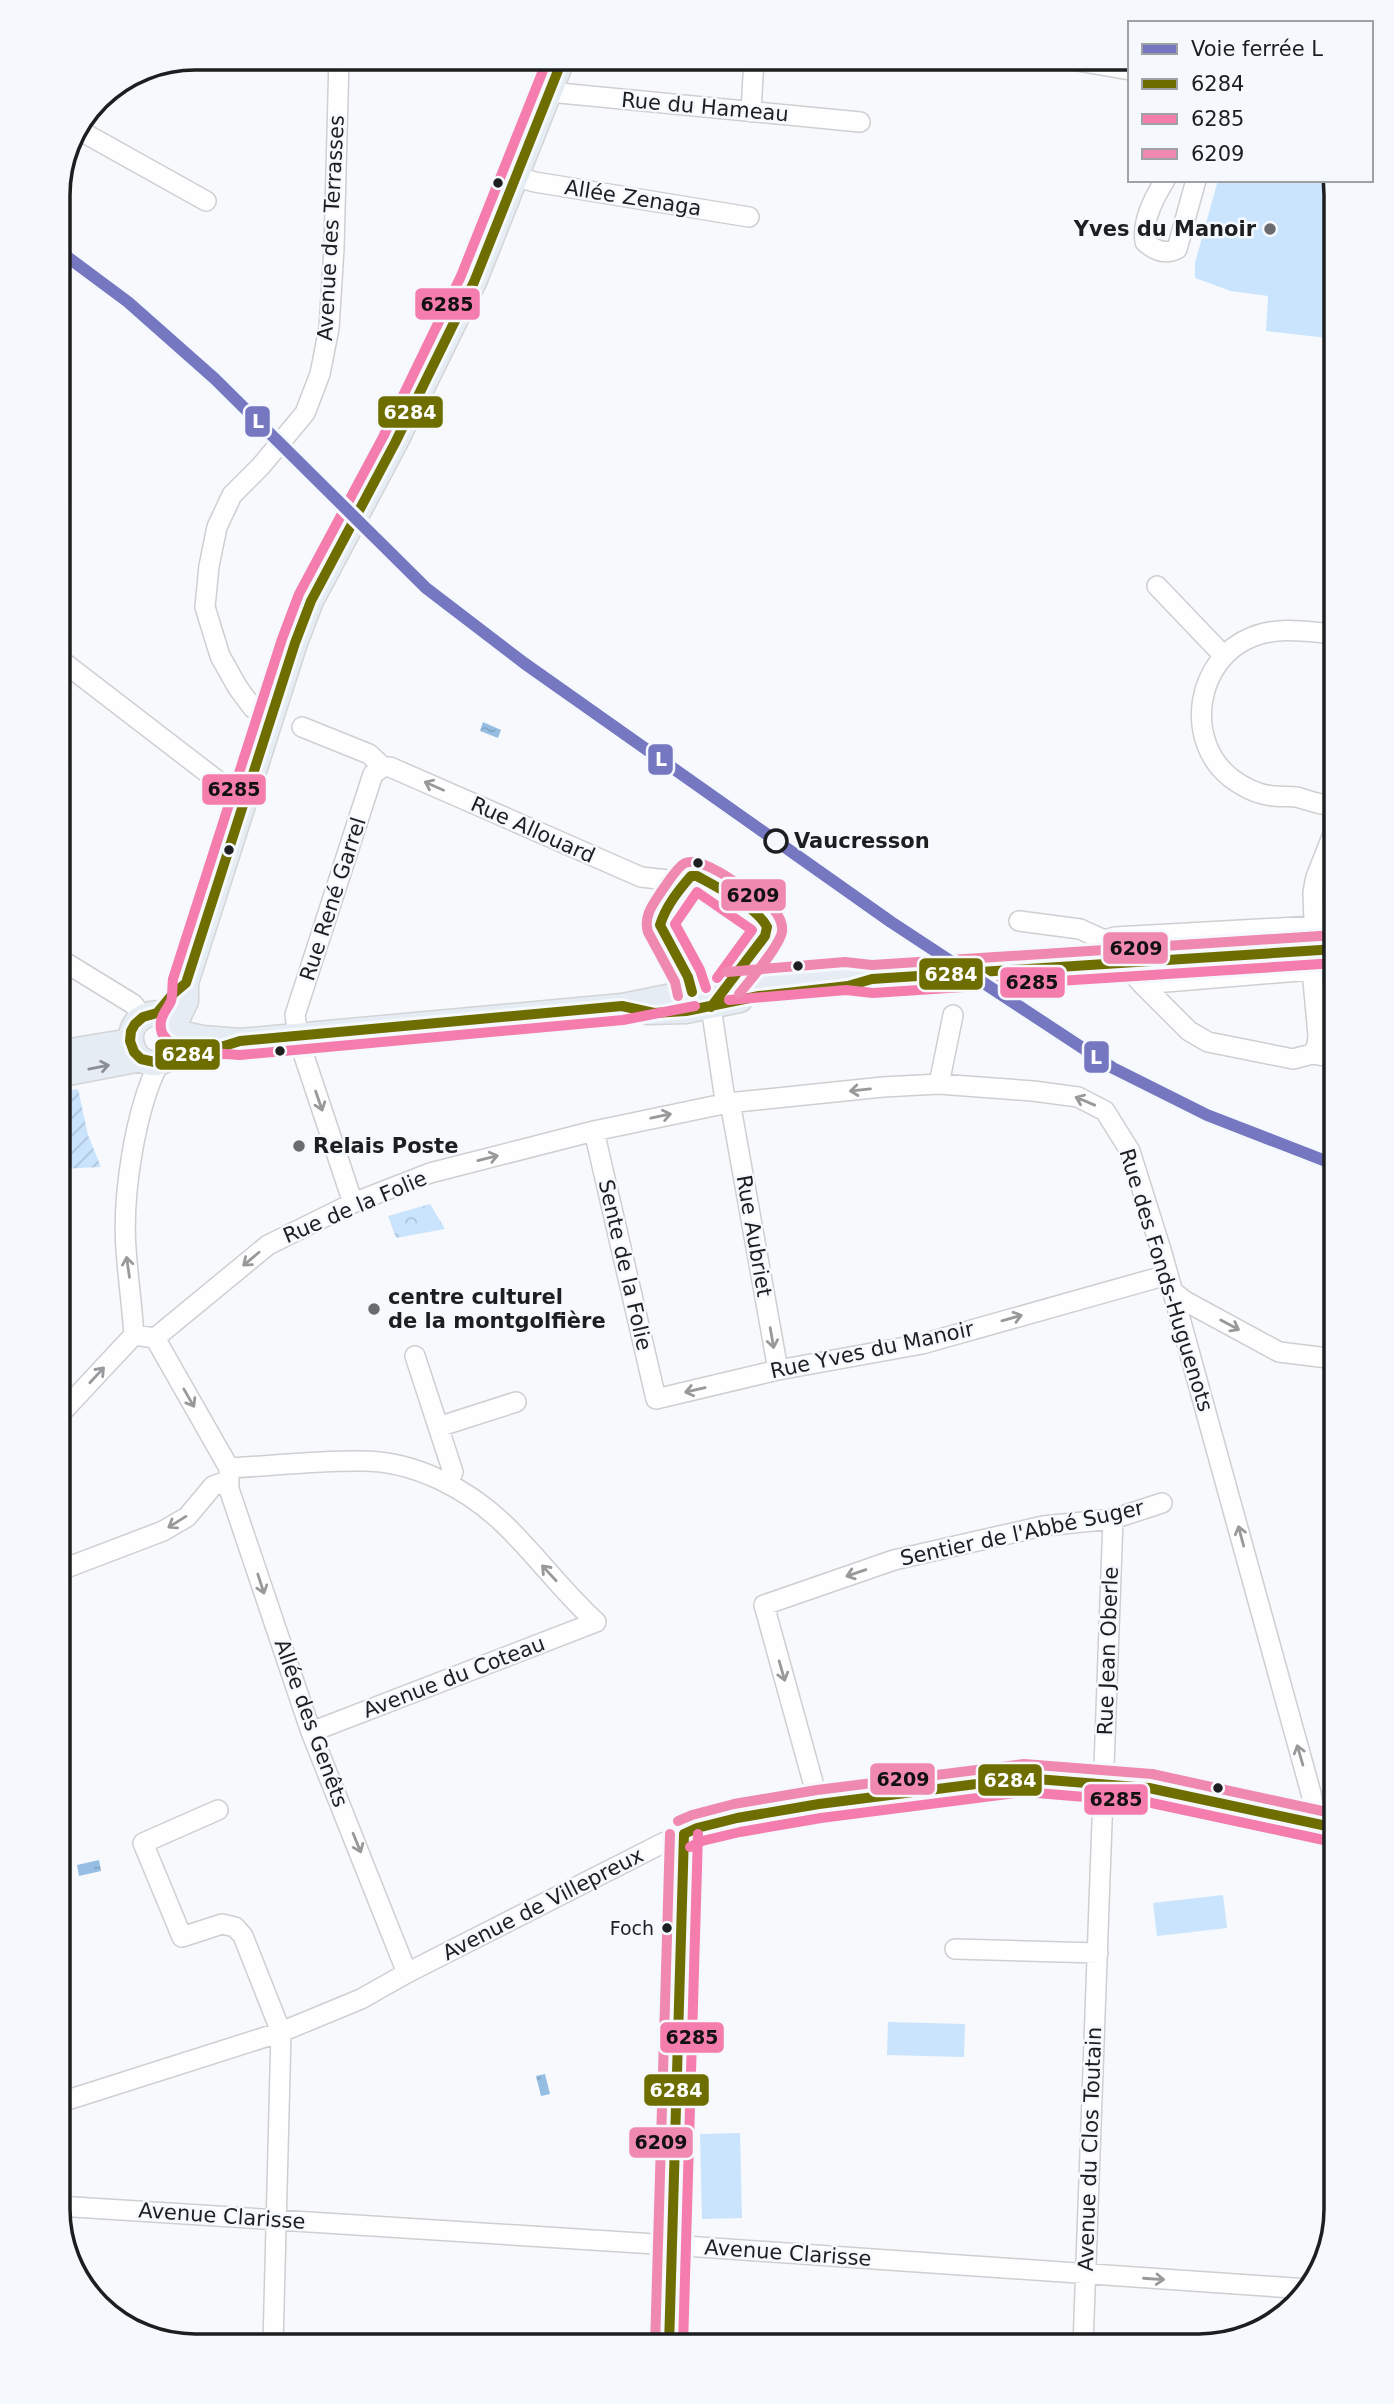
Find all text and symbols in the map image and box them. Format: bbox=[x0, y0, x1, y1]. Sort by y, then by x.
legend bbox=[1128, 21, 1373, 182]
text: Voie ferrée L bbox=[1191, 37, 1323, 61]
text: 6284 bbox=[1191, 72, 1244, 96]
street label: Rue du Hameau bbox=[620, 88, 790, 126]
text: 6285 bbox=[1191, 107, 1244, 131]
street label: Avenue des Terrasses bbox=[313, 114, 349, 342]
text: 6209 bbox=[1191, 142, 1244, 166]
street label: Allée Zenaga bbox=[563, 175, 703, 221]
unlabelled marker bbox=[491, 176, 505, 190]
place label: Yves du Manoir bbox=[1073, 217, 1257, 241]
marker: Yves du Manoir bbox=[1262, 221, 1278, 237]
line badge: 6285 bbox=[414, 287, 481, 321]
text: 6285 bbox=[421, 293, 473, 315]
line badge: 6284 bbox=[377, 395, 444, 429]
text: 6284 bbox=[384, 401, 436, 423]
line badge: L bbox=[244, 405, 271, 438]
text: L bbox=[252, 410, 264, 432]
line badge: L bbox=[647, 743, 674, 776]
text: L bbox=[655, 748, 667, 770]
line badge: 6285 bbox=[201, 773, 267, 806]
text: 6285 bbox=[208, 778, 260, 800]
one-way arrow bbox=[424, 779, 445, 792]
street label: Rue Allouard bbox=[467, 792, 599, 868]
street label: Rue René Garrel bbox=[295, 814, 371, 984]
marker: Vaucresson bbox=[764, 829, 788, 853]
place label: Vaucresson bbox=[794, 829, 930, 853]
unlabelled marker bbox=[222, 843, 236, 857]
unlabelled marker bbox=[691, 856, 705, 870]
line badge: 6209 bbox=[720, 878, 787, 912]
text: 6209 bbox=[727, 884, 779, 906]
line badge: 6209 bbox=[1102, 931, 1169, 965]
text: 6209 bbox=[1110, 937, 1162, 959]
line badge: 6284 bbox=[918, 957, 984, 991]
unlabelled marker bbox=[791, 959, 805, 973]
text: 6284 bbox=[925, 963, 977, 985]
line badge: 6285 bbox=[999, 966, 1066, 999]
text: 6285 bbox=[1006, 971, 1058, 993]
line badge: 6284 bbox=[154, 1038, 221, 1071]
line badge: L bbox=[1083, 1040, 1110, 1074]
text: 6284 bbox=[162, 1043, 214, 1065]
unlabelled marker bbox=[273, 1044, 287, 1058]
text: L bbox=[1090, 1046, 1102, 1068]
one-way arrow bbox=[87, 1059, 110, 1073]
one-way arrow bbox=[849, 1083, 871, 1096]
one-way arrow bbox=[314, 1089, 326, 1111]
one-way arrow bbox=[1075, 1094, 1096, 1107]
one-way arrow bbox=[649, 1109, 672, 1123]
place label: Relais Poste bbox=[313, 1134, 458, 1158]
marker: Relais Poste bbox=[291, 1138, 307, 1154]
street label: Rue des Fonds-Huguenots bbox=[1115, 1146, 1217, 1414]
one-way arrow bbox=[476, 1151, 498, 1164]
street label: Rue de la Folie bbox=[280, 1166, 430, 1248]
street label: Rue Aubriet bbox=[731, 1173, 777, 1299]
street label: Sente de la Folie bbox=[594, 1177, 656, 1353]
one-way arrow bbox=[242, 1251, 260, 1267]
one-way arrow bbox=[122, 1256, 135, 1279]
place label: centre culturel de la montgolfière bbox=[388, 1285, 606, 1333]
marker: centre culturel de la montgolfière bbox=[366, 1301, 382, 1317]
one-way arrow bbox=[1000, 1310, 1022, 1323]
street label: Rue Yves du Manoir bbox=[768, 1317, 976, 1383]
one-way arrow bbox=[1220, 1319, 1240, 1333]
one-way arrow bbox=[766, 1326, 779, 1349]
one-way arrow bbox=[88, 1367, 105, 1384]
one-way arrow bbox=[684, 1385, 706, 1398]
one-way arrow bbox=[182, 1387, 196, 1407]
street label: Sentier de l'Abbé Suger bbox=[898, 1495, 1146, 1571]
one-way arrow bbox=[168, 1515, 188, 1529]
one-way arrow bbox=[1233, 1525, 1246, 1547]
one-way arrow bbox=[541, 1564, 557, 1582]
street label: Rue Jean Oberle bbox=[1093, 1566, 1123, 1736]
one-way arrow bbox=[845, 1568, 867, 1580]
one-way arrow bbox=[256, 1572, 268, 1594]
street label: Avenue du Coteau bbox=[360, 1631, 548, 1723]
street label: Allée des Genêts bbox=[269, 1636, 353, 1810]
one-way arrow bbox=[777, 1660, 790, 1682]
one-way arrow bbox=[1293, 1745, 1306, 1767]
line badge: 6209 bbox=[869, 1762, 936, 1796]
line badge: 6284 bbox=[977, 1763, 1043, 1797]
text: 6209 bbox=[877, 1768, 929, 1790]
text: 6284 bbox=[984, 1769, 1036, 1791]
unlabelled marker bbox=[1211, 1781, 1225, 1795]
line badge: 6285 bbox=[1083, 1783, 1149, 1816]
text: 6285 bbox=[1090, 1788, 1142, 1810]
one-way arrow bbox=[351, 1832, 364, 1853]
street label: Avenue de Villepreux bbox=[439, 1843, 647, 1965]
place label: Foch bbox=[610, 1917, 654, 1939]
marker: Foch bbox=[660, 1921, 674, 1935]
line badge: 6285 bbox=[659, 2021, 725, 2054]
text: 6285 bbox=[666, 2026, 718, 2048]
street label: Avenue du Clos Toutain bbox=[1074, 2026, 1106, 2272]
line badge: 6284 bbox=[643, 2073, 710, 2107]
text: 6284 bbox=[650, 2079, 702, 2101]
line badge: 6209 bbox=[628, 2126, 694, 2159]
text: 6209 bbox=[635, 2131, 687, 2153]
street label: Avenue Clarisse bbox=[138, 2198, 306, 2234]
street label: Avenue Clarisse bbox=[704, 2235, 872, 2271]
one-way arrow bbox=[1142, 2273, 1165, 2286]

